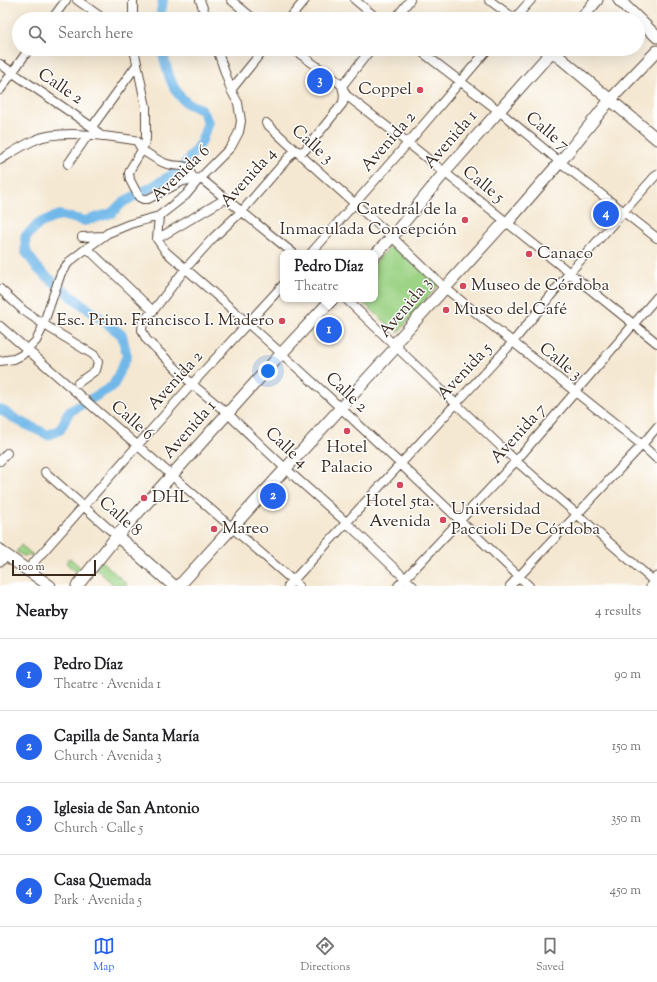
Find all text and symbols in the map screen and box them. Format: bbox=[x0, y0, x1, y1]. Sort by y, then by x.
search box bbox=[12, 12, 645, 56]
icon: search bbox=[26, 23, 48, 45]
text: Search here bbox=[58, 24, 133, 45]
street label: Calle 2 bbox=[33, 63, 88, 111]
pin: 3 bbox=[307, 66, 333, 96]
place label: Coppel bbox=[358, 78, 412, 102]
marker: Coppel bbox=[415, 85, 425, 95]
street label: Avenida 1 bbox=[419, 105, 483, 175]
street label: Avenida 2 bbox=[356, 107, 422, 177]
street label: Calle 7 bbox=[520, 107, 574, 158]
street label: Calle 3 bbox=[286, 120, 338, 170]
street label: Avenida 6 bbox=[146, 140, 216, 208]
street label: Avenida 4 bbox=[215, 142, 283, 213]
street label: Calle 5 bbox=[457, 161, 509, 210]
place label: Catedral de la Inmaculada Concepción bbox=[280, 198, 457, 242]
pin: 4 bbox=[593, 199, 619, 229]
marker: Catedral de la Inmaculada Concepción bbox=[460, 215, 470, 225]
place label: Canaco bbox=[537, 242, 593, 266]
marker: Canaco bbox=[524, 249, 534, 259]
popup bbox=[280, 250, 378, 302]
text: Pedro Díaz bbox=[295, 257, 363, 278]
street label: Avenida 3 bbox=[374, 273, 438, 343]
place label: Museo de Córdoba bbox=[471, 274, 609, 298]
text: Theatre bbox=[295, 278, 339, 296]
marker: Museo de Córdoba bbox=[458, 281, 468, 291]
place label: Museo del Café bbox=[454, 298, 567, 322]
marker: Museo del Café bbox=[441, 305, 451, 315]
place label: Esc. Prim. Francisco I. Madero bbox=[57, 309, 274, 333]
pin: 1 bbox=[316, 315, 342, 345]
marker: Esc. Prim. Francisco I. Madero bbox=[277, 316, 287, 326]
street label: Calle 3 bbox=[533, 337, 587, 387]
street label: Avenida 5 bbox=[432, 338, 498, 406]
street label: Avenida 2 bbox=[143, 346, 209, 416]
your location bbox=[258, 361, 278, 381]
street label: Calle 2 bbox=[319, 367, 373, 419]
street label: Calle 6 bbox=[105, 395, 159, 447]
street label: Avenida 1 bbox=[158, 395, 222, 465]
street label: Avenida 7 bbox=[485, 398, 553, 469]
street label: Calle 4 bbox=[259, 422, 313, 474]
marker: Hotel Palacio bbox=[342, 426, 352, 436]
place label: Hotel Palacio bbox=[321, 436, 373, 480]
marker: Hotel 5ta. Avenida bbox=[395, 480, 405, 490]
pin: 2 bbox=[260, 481, 286, 511]
place label: DHL bbox=[152, 486, 189, 510]
place label: Hotel 5ta. Avenida bbox=[366, 490, 434, 534]
street label: Calle 8 bbox=[93, 491, 147, 543]
marker: DHL bbox=[139, 493, 149, 503]
place label: Universidad Paccioli De Córdoba bbox=[451, 498, 600, 542]
marker: Universidad Paccioli De Córdoba bbox=[438, 515, 448, 525]
place label: Mareo bbox=[222, 517, 269, 541]
marker: Mareo bbox=[209, 524, 219, 534]
scale bar bbox=[12, 558, 96, 577]
text: 100 m bbox=[18, 559, 45, 575]
text: Nearby bbox=[16, 600, 68, 624]
text: 4 results bbox=[595, 603, 641, 621]
text: Pedro Díaz bbox=[54, 655, 123, 676]
text: 1 bbox=[27, 666, 31, 684]
text: 90 m bbox=[614, 666, 641, 684]
text: Theatre · Avenida 1 bbox=[54, 676, 161, 694]
text: Capilla de Santa María bbox=[54, 727, 199, 748]
text: 2 bbox=[26, 738, 32, 756]
text: 150 m bbox=[612, 738, 641, 756]
text: Church · Avenida 3 bbox=[54, 748, 162, 766]
text: Iglesia de San Antonio bbox=[54, 799, 199, 820]
text: 3 bbox=[26, 810, 32, 828]
text: 350 m bbox=[611, 810, 641, 828]
text: Church · Calle 5 bbox=[54, 820, 143, 838]
text: Casa Quemada bbox=[54, 871, 152, 892]
text: 4 bbox=[26, 882, 32, 900]
text: 450 m bbox=[610, 882, 641, 900]
text: Park · Avenida 5 bbox=[54, 892, 142, 910]
tab: Map bbox=[93, 935, 115, 975]
tab: Directions bbox=[301, 935, 350, 975]
tab: Saved bbox=[536, 935, 564, 975]

